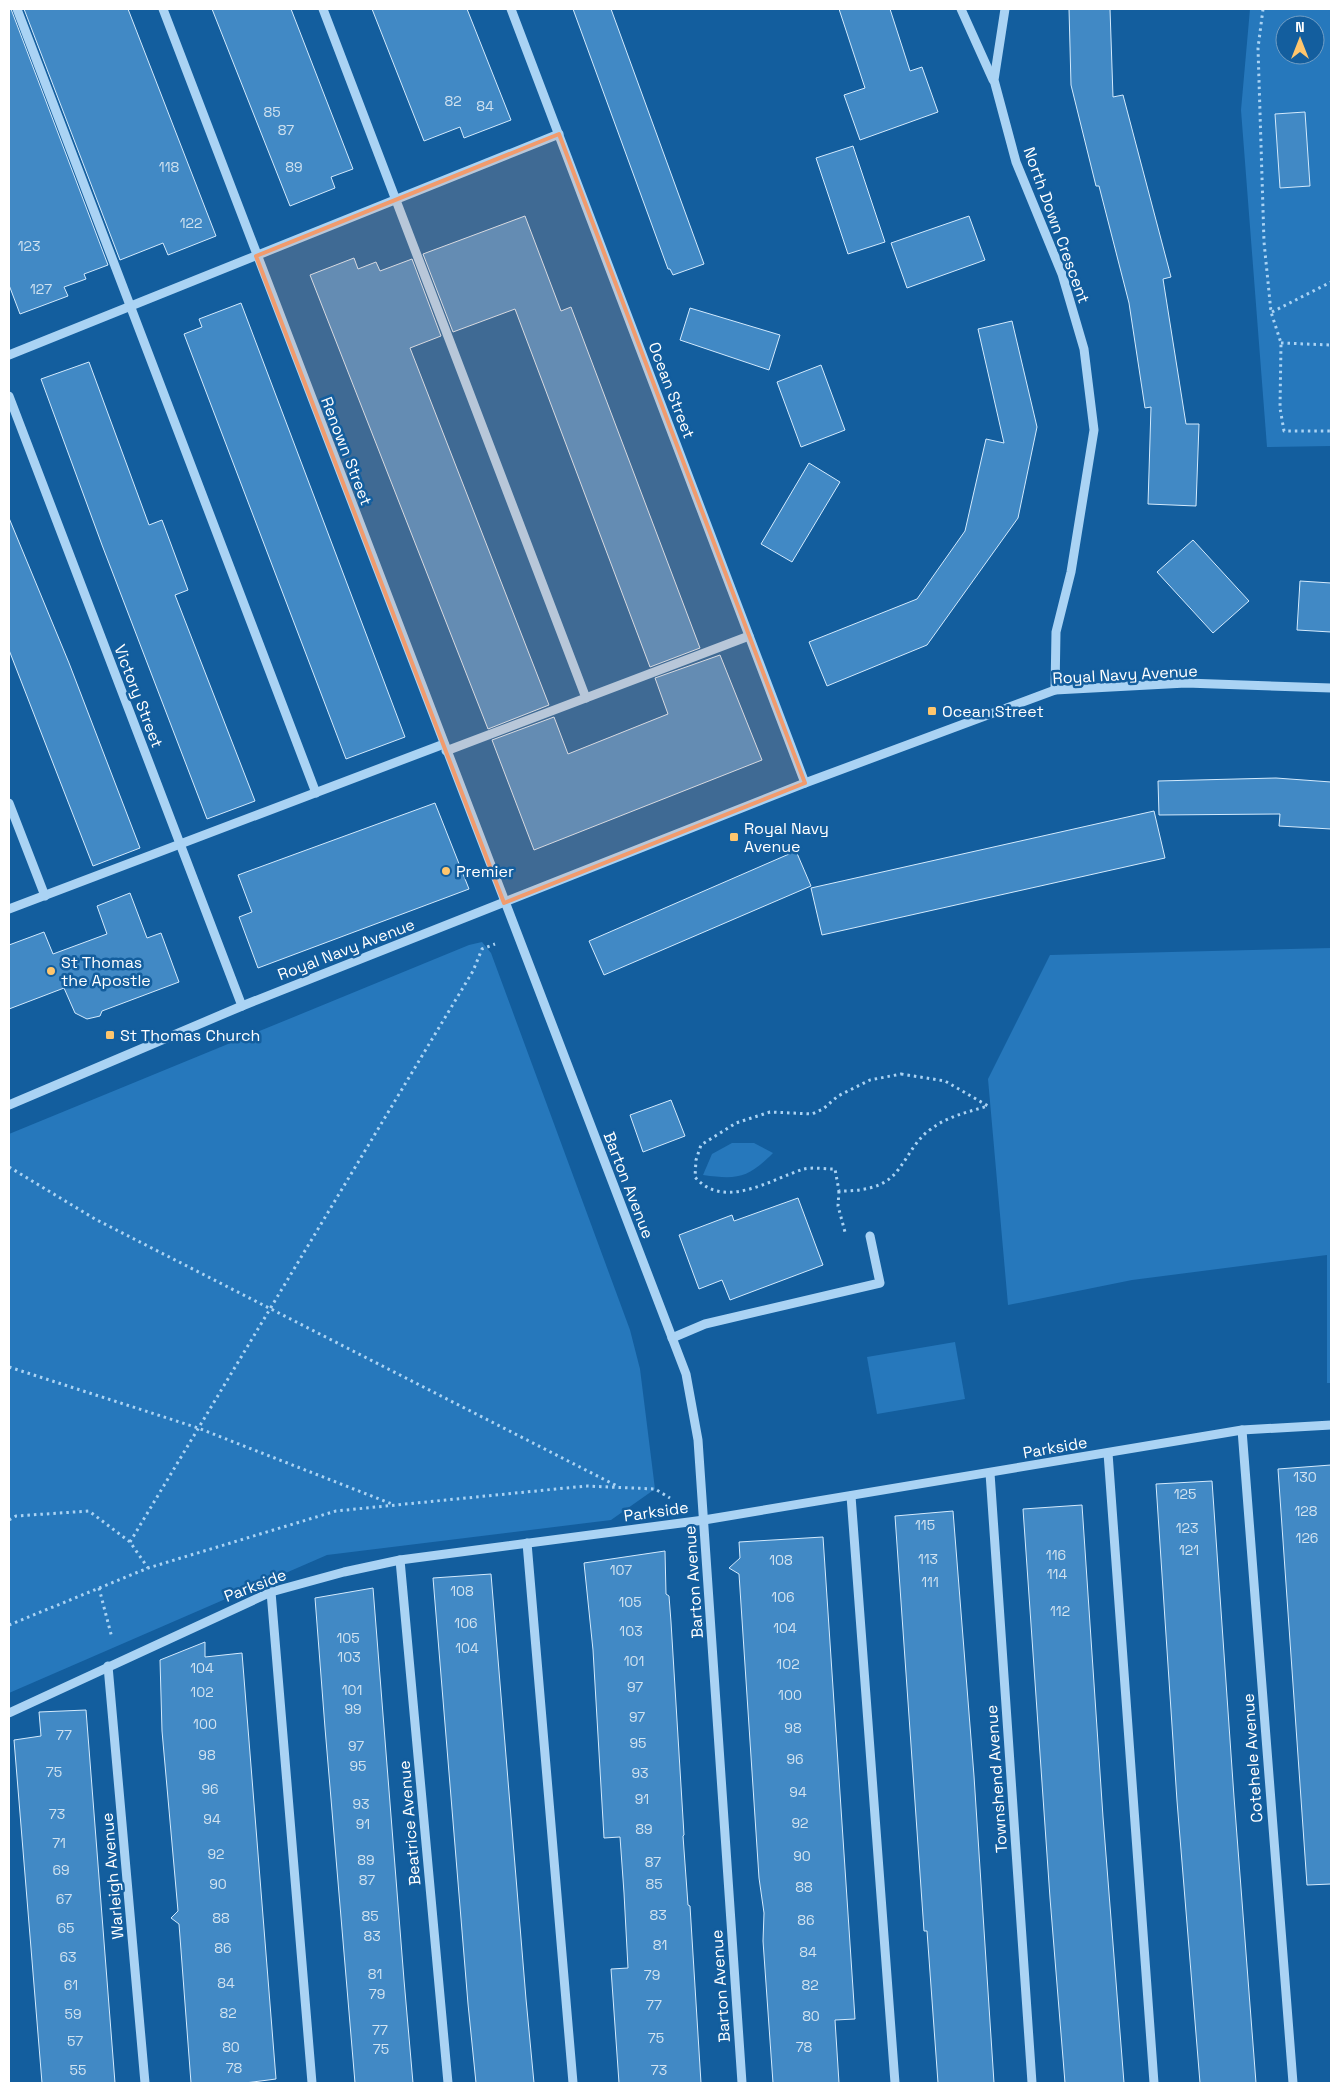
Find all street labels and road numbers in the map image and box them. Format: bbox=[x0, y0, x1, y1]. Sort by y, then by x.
street label: North Down Crescent bbox=[1018, 144, 1095, 306]
street label: Ocean Street bbox=[643, 339, 700, 441]
street label: Renown Street bbox=[316, 394, 377, 509]
street label: Victory Street bbox=[109, 642, 168, 751]
street label: Royal Navy Avenue bbox=[1052, 660, 1198, 689]
street label: Royal Navy Avenue bbox=[275, 914, 418, 985]
street label: Barton Avenue bbox=[598, 1129, 659, 1242]
street label: Parkside bbox=[1021, 1431, 1089, 1463]
street label: Parkside bbox=[622, 1497, 690, 1526]
street label: Barton Avenue bbox=[679, 1525, 708, 1639]
street label: Parkside bbox=[221, 1564, 289, 1607]
street label: Cotehele Avenue bbox=[1238, 1693, 1267, 1823]
street label: Townshend Avenue bbox=[981, 1704, 1012, 1854]
street label: Beatrice Avenue bbox=[394, 1760, 425, 1886]
street label: Warleigh Avenue bbox=[97, 1812, 128, 1940]
street label: Barton Avenue bbox=[706, 1929, 735, 2043]

